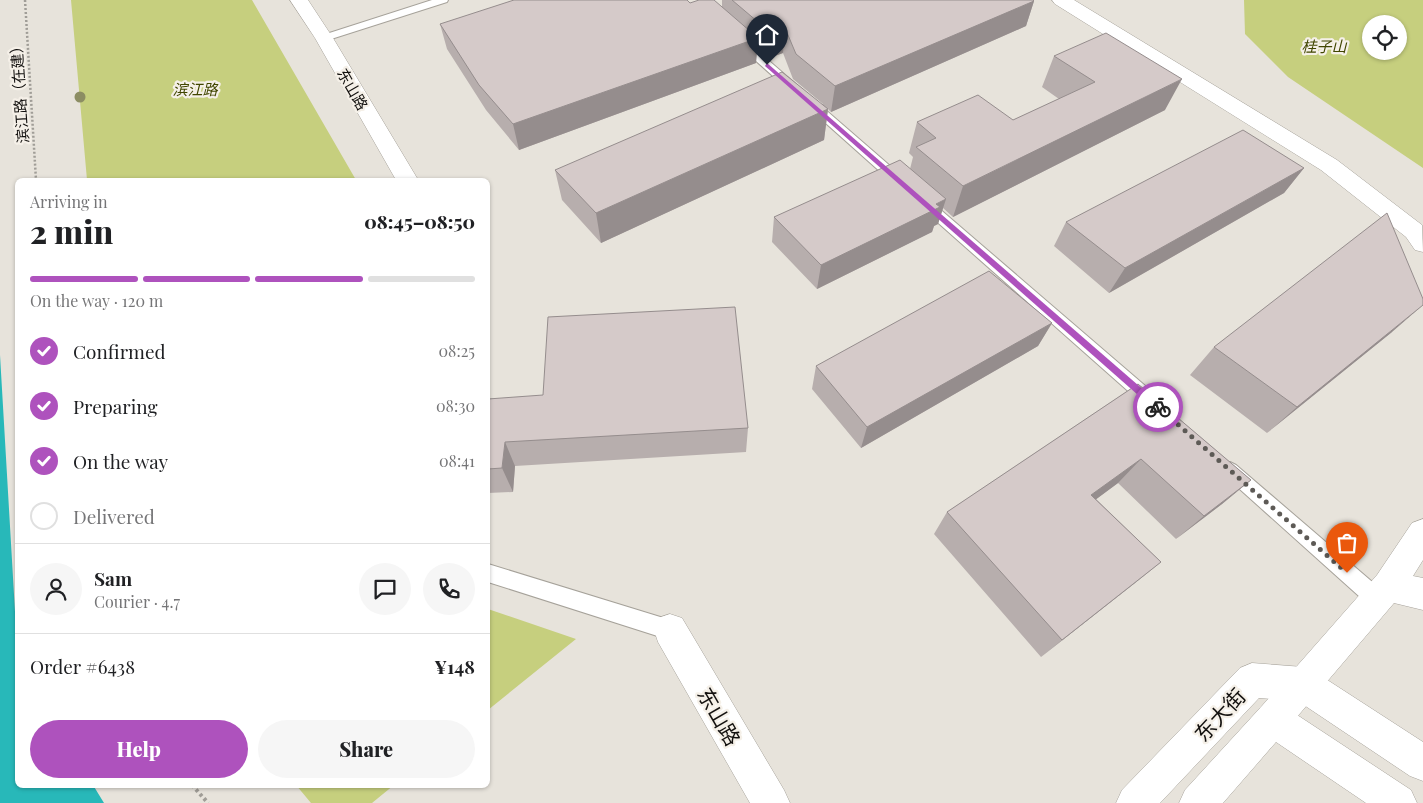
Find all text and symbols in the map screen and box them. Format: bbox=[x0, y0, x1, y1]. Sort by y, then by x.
pin bbox=[746, 14, 788, 65]
map controls bbox=[1362, 15, 1407, 60]
button: locate bbox=[1362, 15, 1407, 60]
icon: home bbox=[753, 21, 781, 49]
park label: 桂子山 bbox=[1301, 36, 1347, 56]
street label: 滨江路（在建） bbox=[5, 38, 33, 144]
street label: 东山路 bbox=[333, 65, 373, 113]
park label: 滨江路 bbox=[172, 79, 219, 99]
text: Arriving in bbox=[30, 191, 108, 212]
text: 08:45–08:50 bbox=[364, 208, 475, 234]
text: 2 min bbox=[30, 209, 113, 252]
text: On the way · 120 m bbox=[30, 290, 163, 311]
icon: check bbox=[30, 337, 58, 365]
text: Confirmed bbox=[73, 338, 166, 364]
text: 08:25 bbox=[439, 340, 475, 361]
courier bbox=[1133, 382, 1183, 432]
icon: check bbox=[30, 392, 58, 420]
text: Preparing bbox=[73, 393, 158, 419]
icon: bike bbox=[1144, 393, 1172, 421]
text: 08:30 bbox=[436, 395, 475, 416]
icon: check bbox=[30, 447, 58, 475]
text: On the way bbox=[73, 448, 168, 474]
text: 08:41 bbox=[439, 450, 475, 471]
text: Delivered bbox=[73, 503, 155, 529]
pin bbox=[1326, 522, 1368, 573]
icon: bag bbox=[1333, 529, 1361, 557]
button: person bbox=[30, 563, 82, 615]
button: chat bbox=[359, 563, 411, 615]
button: phone bbox=[423, 563, 475, 615]
text: Sam bbox=[94, 565, 132, 591]
text: Courier · 4.7 bbox=[94, 591, 180, 612]
text: Order #6438 bbox=[30, 653, 135, 679]
text: ¥148 bbox=[434, 653, 475, 679]
street label: 东大街 bbox=[1187, 681, 1251, 747]
street label: 东山路 bbox=[692, 682, 748, 750]
button: Help bbox=[30, 720, 248, 778]
button: Share bbox=[258, 720, 475, 778]

